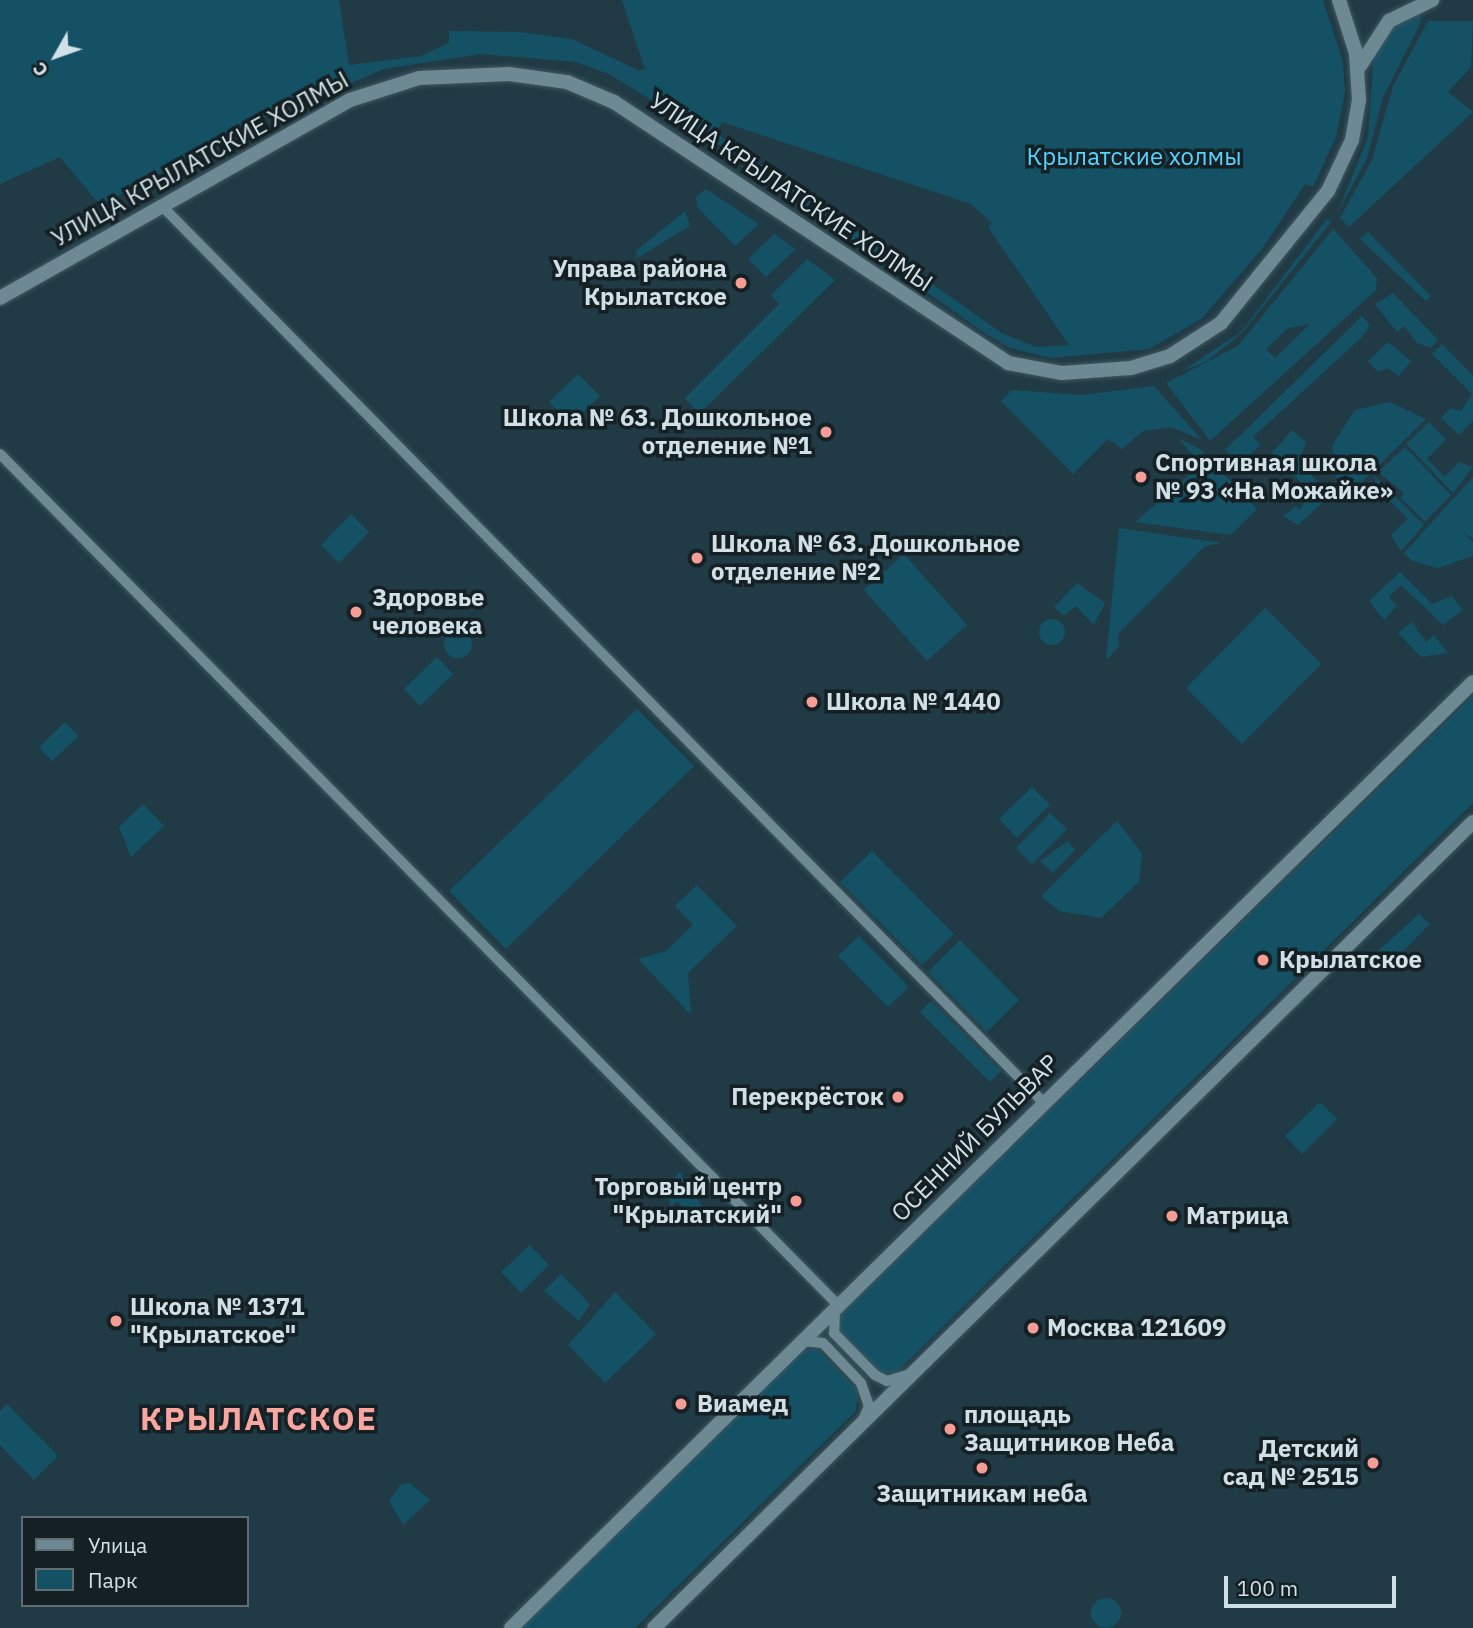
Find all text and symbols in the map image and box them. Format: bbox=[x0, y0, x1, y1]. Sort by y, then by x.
north arrow bbox=[21, 21, 91, 91]
text: С bbox=[27, 57, 53, 82]
street label: УЛИЦА КРЫЛАТСКИЕ ХОЛМЫ bbox=[46, 65, 354, 253]
street label: УЛИЦА КРЫЛАТСКИЕ ХОЛМЫ bbox=[644, 86, 938, 298]
park label: Крылатские холмы bbox=[1026, 143, 1242, 171]
place label: Управа района Крылатское bbox=[553, 255, 727, 311]
marker: Управа района Крылатское bbox=[733, 275, 749, 291]
place label: Школа № 63. Дошкольное отделение №1 bbox=[503, 404, 812, 460]
marker: Школа № 63. Дошкольное отделение №1 bbox=[818, 424, 834, 440]
place label: Спортивная школа № 93 «На Можайке» bbox=[1155, 449, 1393, 505]
marker: Спортивная школа № 93 «На Можайке» bbox=[1133, 469, 1149, 485]
place label: Школа № 63. Дошкольное отделение №2 bbox=[711, 530, 1020, 586]
marker: Школа № 63. Дошкольное отделение №2 bbox=[689, 550, 705, 566]
place label: Здоровье человека bbox=[372, 584, 485, 640]
marker: Здоровье человека bbox=[346, 602, 366, 622]
place label: Школа № 1440 bbox=[826, 688, 1001, 716]
marker: Школа № 1440 bbox=[804, 694, 820, 710]
place label: Крылатское bbox=[1279, 946, 1422, 974]
marker: Крылатское bbox=[1253, 950, 1273, 970]
street label: ОСЕННИЙ БУЛЬВАР bbox=[886, 1049, 1064, 1227]
place label: Перекрёсток bbox=[731, 1083, 884, 1111]
marker: Перекрёсток bbox=[890, 1089, 906, 1105]
place label: Торговый центр "Крылатский" bbox=[594, 1173, 782, 1229]
marker: Торговый центр "Крылатский" bbox=[788, 1193, 804, 1209]
place label: Матрица bbox=[1186, 1202, 1289, 1230]
marker: Матрица bbox=[1164, 1208, 1180, 1224]
place label: Школа № 1371 "Крылатское" bbox=[130, 1293, 305, 1349]
marker: Школа № 1371 "Крылатское" bbox=[108, 1313, 124, 1329]
place label: Москва 121609 bbox=[1047, 1314, 1226, 1342]
marker: Москва 121609 bbox=[1025, 1320, 1041, 1336]
place label: Виамед bbox=[697, 1390, 788, 1418]
marker: Виамед bbox=[671, 1394, 691, 1414]
district label: КРЫЛАТСКОЕ bbox=[141, 1399, 377, 1437]
place label: площадь Защитников Неба bbox=[964, 1401, 1174, 1457]
marker: площадь Защитников Неба bbox=[942, 1421, 958, 1437]
place label: Детский сад № 2515 bbox=[1223, 1435, 1359, 1491]
marker: Детский сад № 2515 bbox=[1365, 1455, 1381, 1471]
marker: Защитникам неба bbox=[974, 1460, 990, 1476]
place label: Защитникам неба bbox=[876, 1480, 1088, 1508]
legend bbox=[21, 1516, 248, 1607]
text: Улица bbox=[88, 1531, 147, 1559]
scale bar bbox=[1228, 1562, 1400, 1606]
text: Парк bbox=[88, 1566, 138, 1594]
text: 100 m bbox=[1237, 1574, 1298, 1602]

